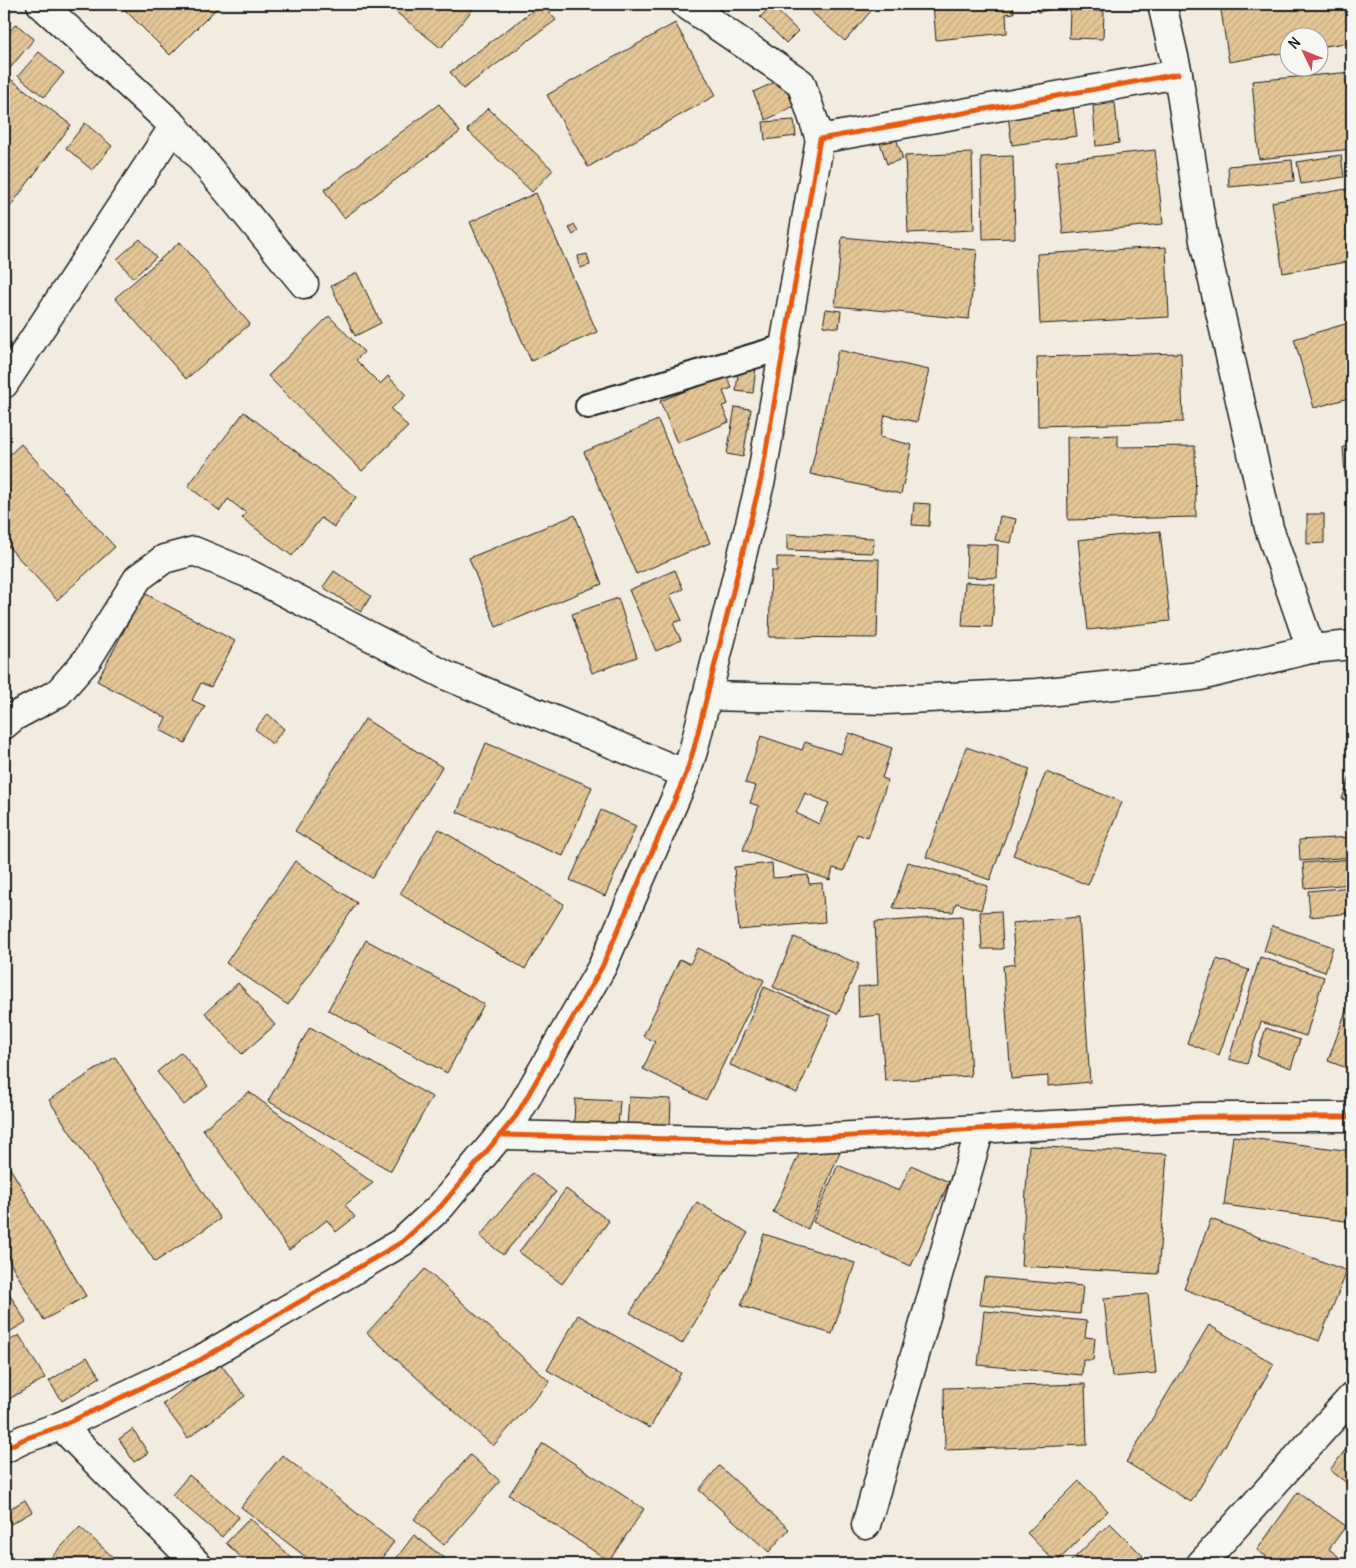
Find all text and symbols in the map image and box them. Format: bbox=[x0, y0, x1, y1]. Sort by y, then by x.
north arrow bbox=[1278, 28, 1328, 78]
text: N bbox=[1285, 33, 1304, 53]

